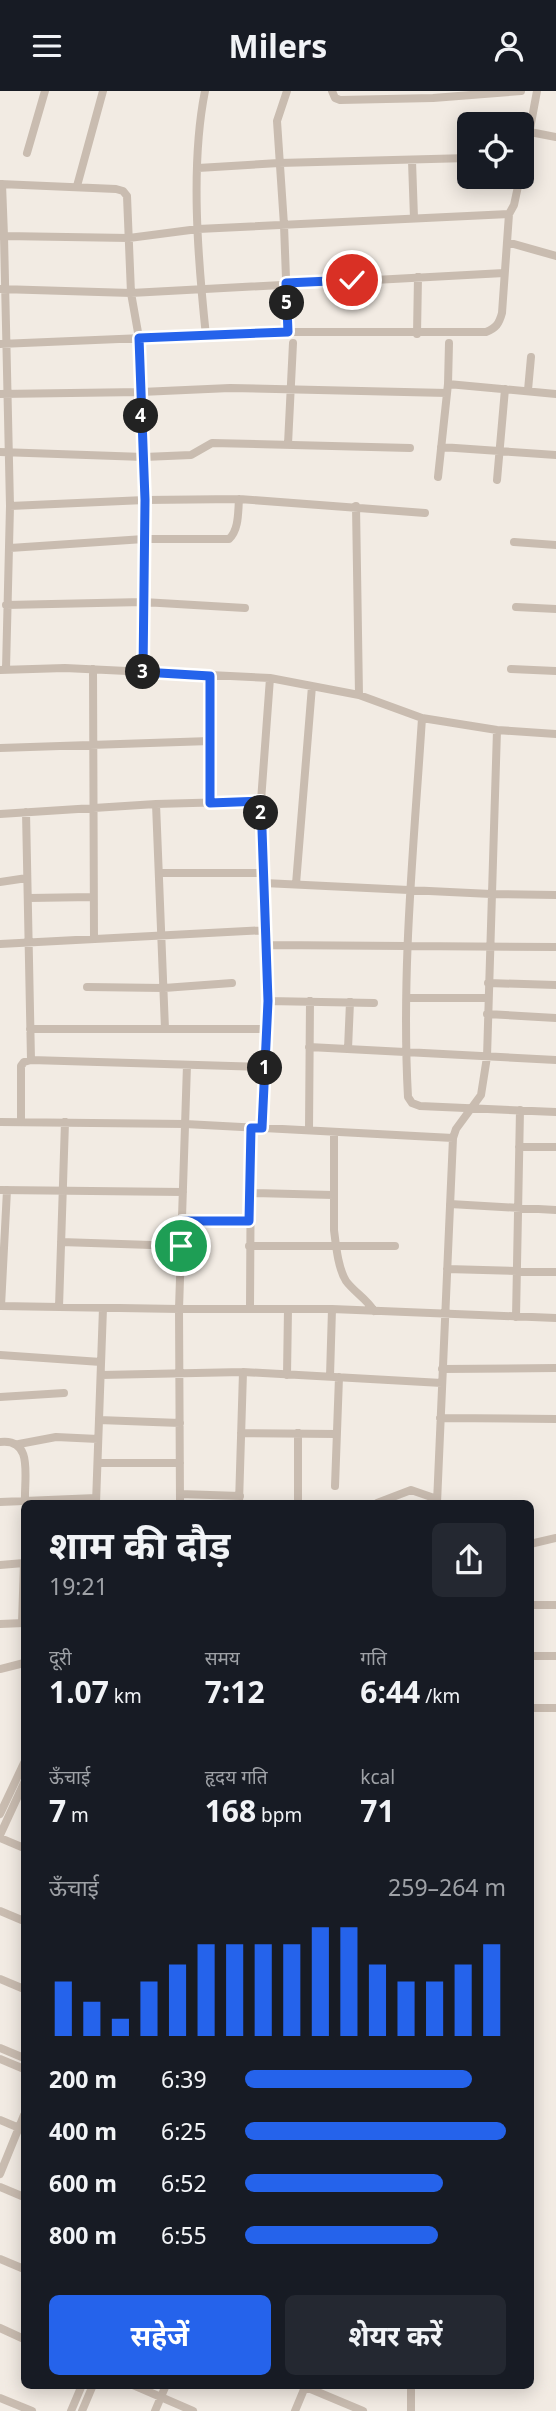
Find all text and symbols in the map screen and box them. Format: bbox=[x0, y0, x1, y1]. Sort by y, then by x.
text: Milers bbox=[229, 24, 327, 67]
icon: menu bbox=[28, 27, 66, 65]
icon: person bbox=[490, 27, 528, 65]
map controls bbox=[457, 112, 534, 189]
button: locate bbox=[457, 112, 534, 189]
pin bbox=[322, 250, 382, 310]
icon: check bbox=[333, 261, 371, 299]
pin: 5 bbox=[270, 285, 304, 321]
text: 5 bbox=[281, 289, 292, 315]
pin: 4 bbox=[124, 399, 158, 433]
text: 4 bbox=[135, 402, 146, 428]
pin: 3 bbox=[125, 655, 160, 689]
text: 3 bbox=[137, 658, 148, 684]
pin: 2 bbox=[244, 795, 278, 831]
text: 2 bbox=[255, 799, 266, 825]
pin: 1 bbox=[247, 1051, 282, 1086]
text: 1 bbox=[259, 1054, 270, 1080]
pin bbox=[151, 1216, 211, 1276]
icon: arrive bbox=[162, 1227, 200, 1265]
text: शाम की दौड़ bbox=[49, 1518, 230, 1570]
button: share bbox=[432, 1523, 506, 1597]
text: 19:21 bbox=[49, 1570, 108, 1602]
text: दूरी bbox=[49, 1645, 72, 1671]
text: समय bbox=[205, 1645, 240, 1671]
text: गति bbox=[360, 1645, 387, 1671]
text: 1.07 bbox=[49, 1671, 109, 1712]
text: 7:12 bbox=[205, 1671, 265, 1712]
text: 6:44 bbox=[360, 1671, 420, 1712]
text: km bbox=[109, 1683, 142, 1709]
text: /km bbox=[420, 1683, 460, 1709]
text: ऊँचाई bbox=[49, 1764, 90, 1790]
text: हृदय गति bbox=[205, 1764, 268, 1790]
text: kcal bbox=[360, 1764, 395, 1790]
text: 7 bbox=[49, 1790, 66, 1831]
text: 168 bbox=[205, 1790, 256, 1831]
text: 71 bbox=[360, 1790, 395, 1831]
text: m bbox=[66, 1802, 89, 1828]
text: bpm bbox=[256, 1802, 302, 1828]
text: ऊँचाई bbox=[49, 1871, 99, 1903]
text: 259–264 m bbox=[388, 1871, 506, 1903]
text: 200 m bbox=[49, 2063, 117, 2095]
text: 6:39 bbox=[161, 2063, 207, 2095]
text: 400 m bbox=[49, 2115, 117, 2147]
text: 6:25 bbox=[161, 2115, 207, 2147]
text: 600 m bbox=[49, 2167, 117, 2199]
text: 6:52 bbox=[161, 2167, 207, 2199]
text: 800 m bbox=[49, 2219, 117, 2251]
text: 6:55 bbox=[161, 2219, 207, 2251]
button: सहेजें bbox=[49, 2295, 271, 2375]
button: शेयर करें bbox=[285, 2295, 506, 2375]

